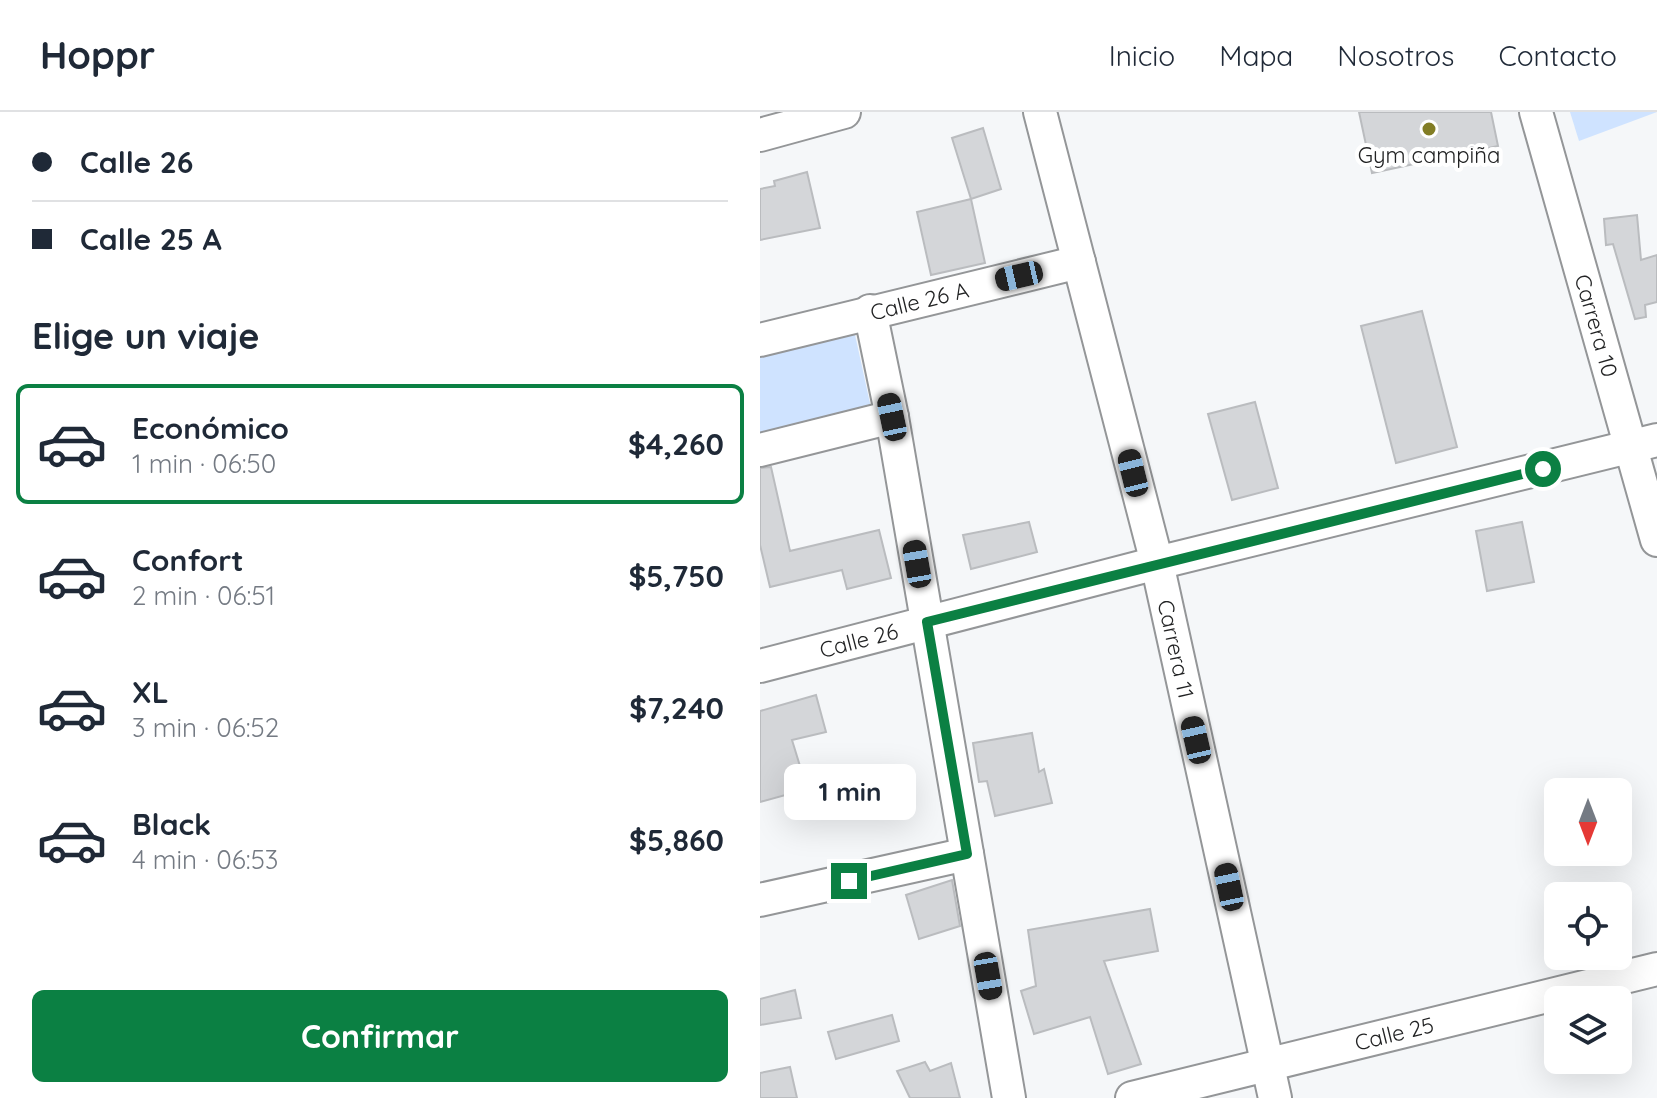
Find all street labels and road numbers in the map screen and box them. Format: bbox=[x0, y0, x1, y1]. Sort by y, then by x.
street label: Carrera 10 bbox=[1569, 271, 1624, 380]
street label: Calle 26 A bbox=[867, 276, 971, 327]
street label: Carrera 11 bbox=[1151, 597, 1200, 701]
street label: Calle 26 bbox=[816, 617, 901, 664]
street label: Calle 25 bbox=[1352, 1010, 1437, 1057]

